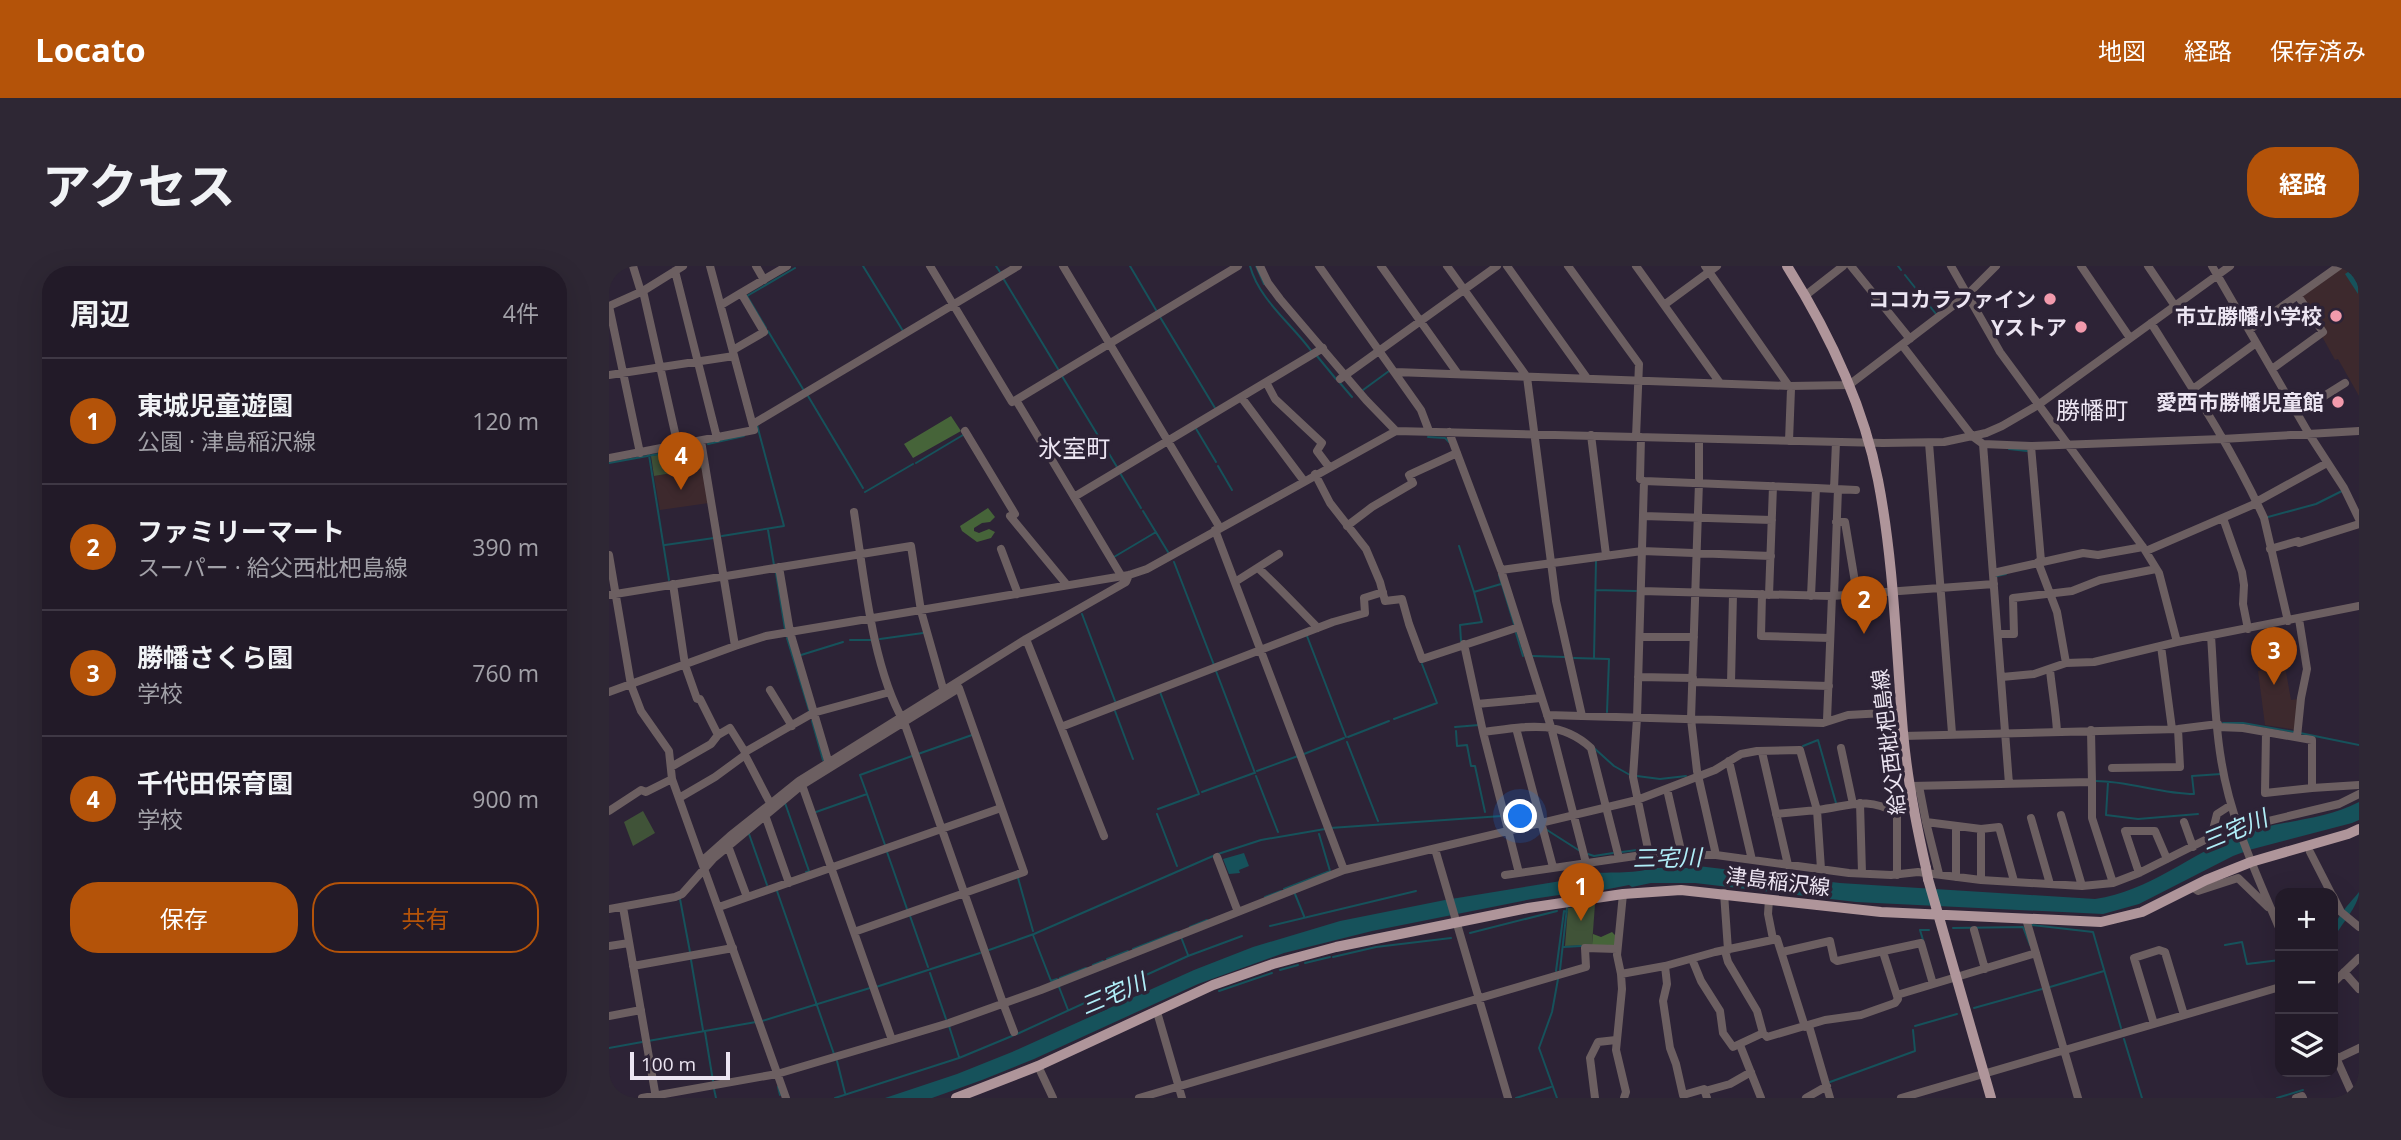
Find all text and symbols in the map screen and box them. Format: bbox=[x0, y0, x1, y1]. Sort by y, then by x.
text: Locato bbox=[35, 27, 146, 72]
text: 地図 bbox=[2098, 34, 2146, 67]
text: 経路 bbox=[2184, 34, 2232, 67]
text: 保存済み bbox=[2270, 34, 2366, 67]
button: 経路 bbox=[2247, 147, 2359, 218]
text: アクセス bbox=[42, 152, 236, 218]
place label: ココカラファイン bbox=[1868, 285, 2036, 313]
marker: ココカラファイン bbox=[2042, 291, 2058, 307]
text: 周辺 bbox=[70, 293, 130, 334]
text: 4件 bbox=[503, 297, 539, 329]
place label: 市立勝幡小学校 bbox=[2175, 302, 2322, 330]
marker: 市立勝幡小学校 bbox=[2328, 308, 2344, 324]
place label: Yストア bbox=[1991, 313, 2067, 341]
marker: Yストア bbox=[2073, 319, 2089, 335]
text: 東城児童遊園 bbox=[137, 387, 293, 423]
place label: 愛西市勝幡児童館 bbox=[2156, 388, 2324, 416]
district label: 勝幡町 bbox=[2056, 393, 2128, 426]
marker: 愛西市勝幡児童館 bbox=[2330, 394, 2346, 410]
text: 1 bbox=[86, 405, 100, 437]
text: 120 m bbox=[472, 405, 539, 437]
text: 公園 · 津島稲沢線 bbox=[137, 425, 316, 457]
district label: 氷室町 bbox=[1038, 431, 1110, 464]
pin: 4 bbox=[658, 432, 704, 490]
text: ファミリーマート bbox=[137, 513, 345, 549]
text: 2 bbox=[86, 531, 100, 563]
text: 390 m bbox=[472, 531, 539, 563]
text: スーパー · 給父西枇杷島線 bbox=[137, 551, 408, 583]
pin: 2 bbox=[1841, 576, 1887, 634]
pin: 3 bbox=[2251, 627, 2297, 685]
text: 勝幡さくら園 bbox=[137, 639, 293, 675]
text: 3 bbox=[86, 657, 100, 689]
text: 760 m bbox=[472, 657, 539, 689]
street label: 給父西枇杷島線 bbox=[1865, 667, 1911, 817]
text: 学校 bbox=[137, 677, 183, 709]
text: 千代田保育園 bbox=[137, 765, 293, 801]
text: 4 bbox=[86, 783, 100, 815]
text: 900 m bbox=[472, 783, 539, 815]
your location bbox=[1503, 799, 1537, 833]
water label: 三宅川 bbox=[2196, 800, 2275, 857]
text: 学校 bbox=[137, 803, 183, 835]
water label: 三宅川 bbox=[1632, 840, 1705, 874]
street label: 津島稲沢線 bbox=[1724, 861, 1832, 901]
pin: 1 bbox=[1558, 863, 1604, 921]
button: 保存 bbox=[70, 882, 298, 953]
button: 共有 bbox=[312, 882, 539, 953]
map controls bbox=[2275, 888, 2338, 1077]
button: + bbox=[2275, 888, 2338, 951]
button: − bbox=[2275, 951, 2338, 1014]
water label: 三宅川 bbox=[1075, 964, 1154, 1021]
button: layers bbox=[2275, 1014, 2338, 1077]
scale bar bbox=[630, 1049, 730, 1081]
text: 100 m bbox=[641, 1051, 696, 1077]

